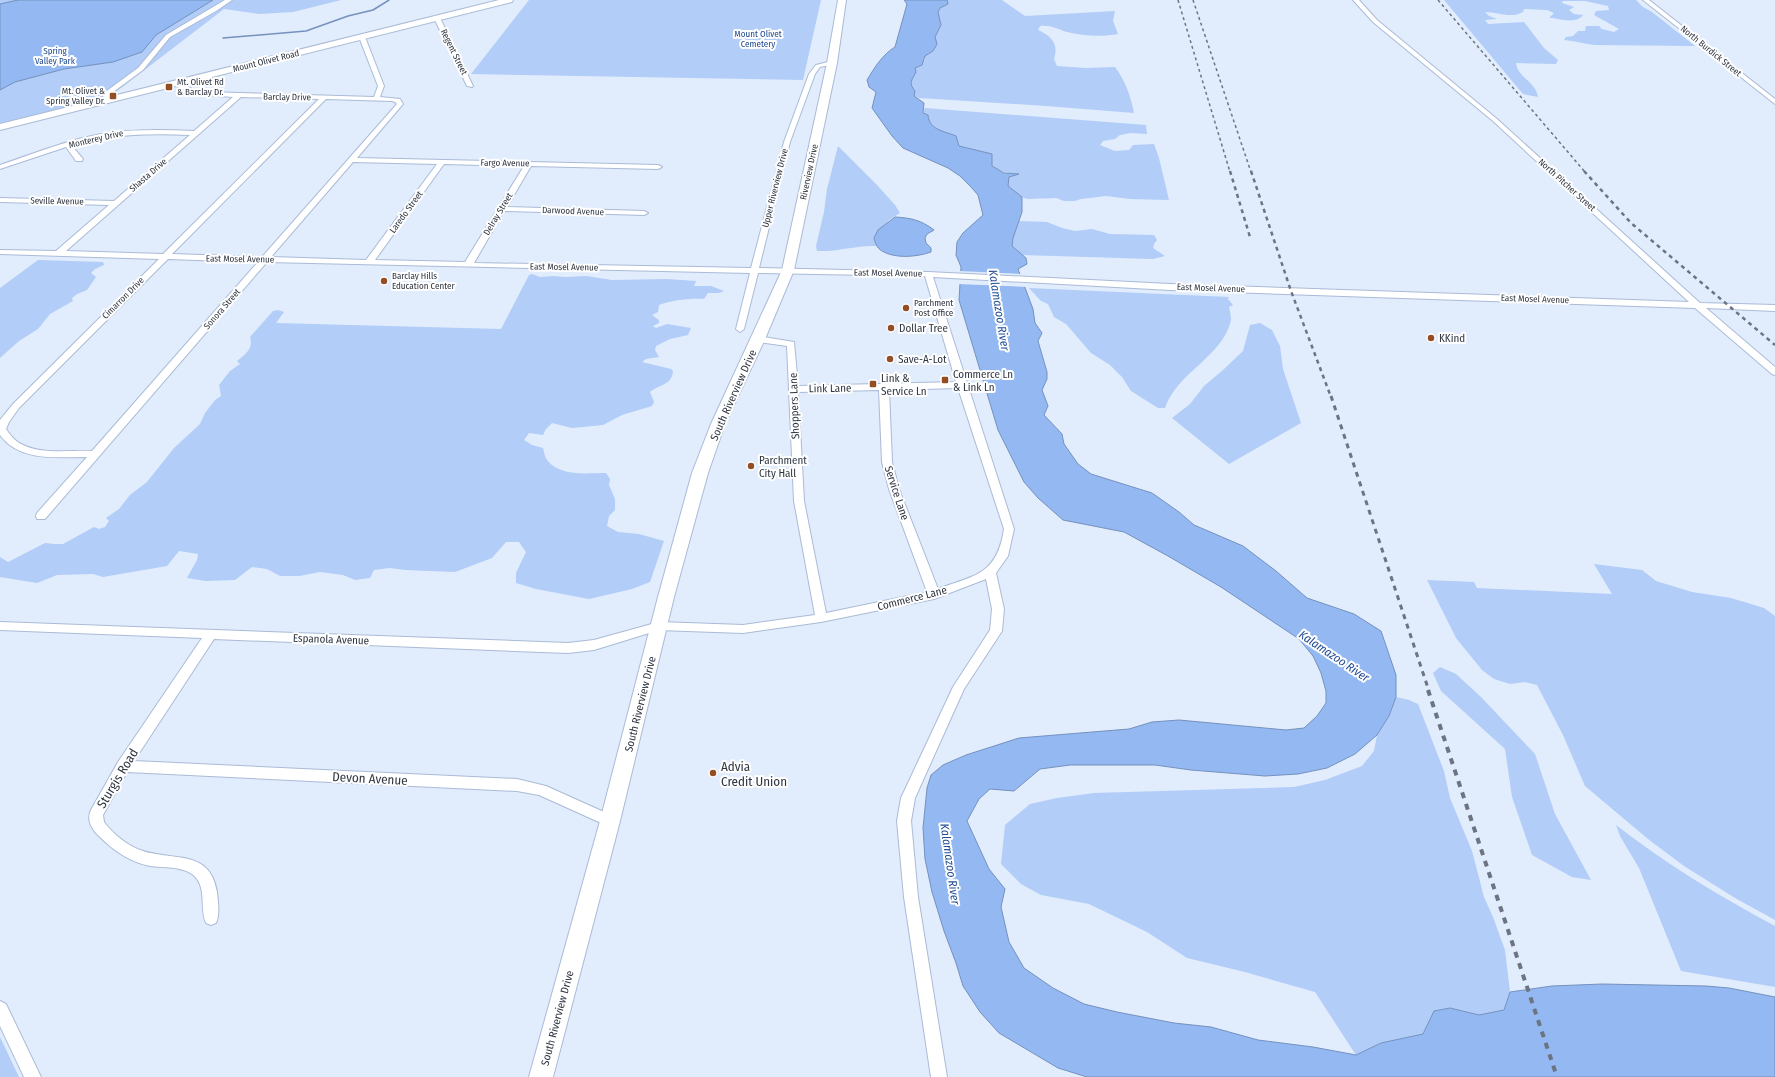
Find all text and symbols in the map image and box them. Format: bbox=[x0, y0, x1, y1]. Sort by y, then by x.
street label: North Burdick Street bbox=[1679, 24, 1743, 79]
street label: Regent Street bbox=[439, 27, 469, 77]
park label: Mount Olivet Cemetery bbox=[734, 29, 782, 49]
park label: Spring Valley Park bbox=[35, 46, 76, 66]
street label: Mount Olivet Road bbox=[232, 48, 300, 74]
place label: Mt. Olivet Rd & Barclay Dr. bbox=[177, 77, 224, 97]
marker: Mt. Olivet Rd & Barclay Dr. bbox=[164, 82, 174, 92]
place label: Mt. Olivet & Spring Valley Dr. bbox=[46, 86, 105, 106]
marker: Mt. Olivet & Spring Valley Dr. bbox=[108, 91, 118, 101]
street label: Barclay Drive bbox=[263, 92, 312, 102]
street label: Monterey Drive bbox=[68, 128, 125, 150]
street label: Riverview Drive bbox=[798, 143, 820, 201]
street label: Upper Riverview Drive bbox=[760, 147, 790, 229]
street label: Shasta Drive bbox=[127, 156, 169, 194]
street label: North Pitcher Street bbox=[1536, 157, 1598, 213]
street label: Fargo Avenue bbox=[481, 158, 530, 168]
street label: Laredo Street bbox=[387, 189, 425, 235]
street label: Delray Street bbox=[481, 191, 515, 237]
street label: Seville Avenue bbox=[30, 196, 84, 206]
street label: Darwood Avenue bbox=[542, 205, 605, 217]
street label: East Mosel Avenue bbox=[206, 253, 275, 265]
street label: East Mosel Avenue bbox=[530, 261, 599, 273]
street label: East Mosel Avenue bbox=[854, 267, 923, 279]
water label: Kalamazoo River bbox=[986, 269, 1012, 352]
place label: Barclay Hills Education Center bbox=[392, 271, 455, 291]
street label: Cimarron Drive bbox=[100, 275, 146, 321]
marker: Barclay Hills Education Center bbox=[379, 276, 389, 286]
street label: East Mosel Avenue bbox=[1177, 282, 1246, 294]
street label: Sonora Street bbox=[202, 287, 242, 331]
street label: East Mosel Avenue bbox=[1501, 293, 1570, 305]
place label: Parchment Post Office bbox=[914, 298, 954, 318]
marker: Parchment Post Office bbox=[901, 303, 911, 313]
place label: Dollar Tree bbox=[899, 322, 948, 335]
marker: Dollar Tree bbox=[886, 323, 896, 333]
place label: KKind bbox=[1439, 332, 1465, 345]
marker: KKind bbox=[1426, 333, 1436, 343]
street label: South Riverview Drive bbox=[708, 348, 759, 443]
place label: Save-A-Lot bbox=[898, 353, 947, 366]
marker: Save-A-Lot bbox=[885, 354, 895, 364]
place label: Commerce Ln & Link Ln bbox=[953, 368, 1013, 394]
street label: Shoppers Lane bbox=[787, 372, 802, 439]
place label: Link & Service Ln bbox=[881, 372, 926, 398]
marker: Commerce Ln & Link Ln bbox=[940, 375, 950, 385]
marker: Link & Service Ln bbox=[868, 379, 878, 389]
street label: Link Lane bbox=[809, 382, 851, 395]
place label: Parchment City Hall bbox=[759, 454, 807, 480]
marker: Parchment City Hall bbox=[746, 461, 756, 471]
street label: Service Lane bbox=[882, 464, 911, 522]
street label: Commerce Lane bbox=[876, 584, 948, 613]
water label: Kalamazoo River bbox=[1296, 627, 1373, 685]
street label: Espanola Avenue bbox=[293, 632, 369, 647]
street label: South Riverview Drive bbox=[622, 655, 659, 753]
street label: Sturgis Road bbox=[94, 746, 141, 811]
place label: Advia Credit Union bbox=[721, 759, 787, 789]
marker: Advia Credit Union bbox=[708, 768, 718, 778]
street label: Devon Avenue bbox=[332, 769, 408, 788]
water label: Kalamazoo River bbox=[937, 823, 963, 906]
street label: South Riverview Drive bbox=[539, 969, 576, 1067]

